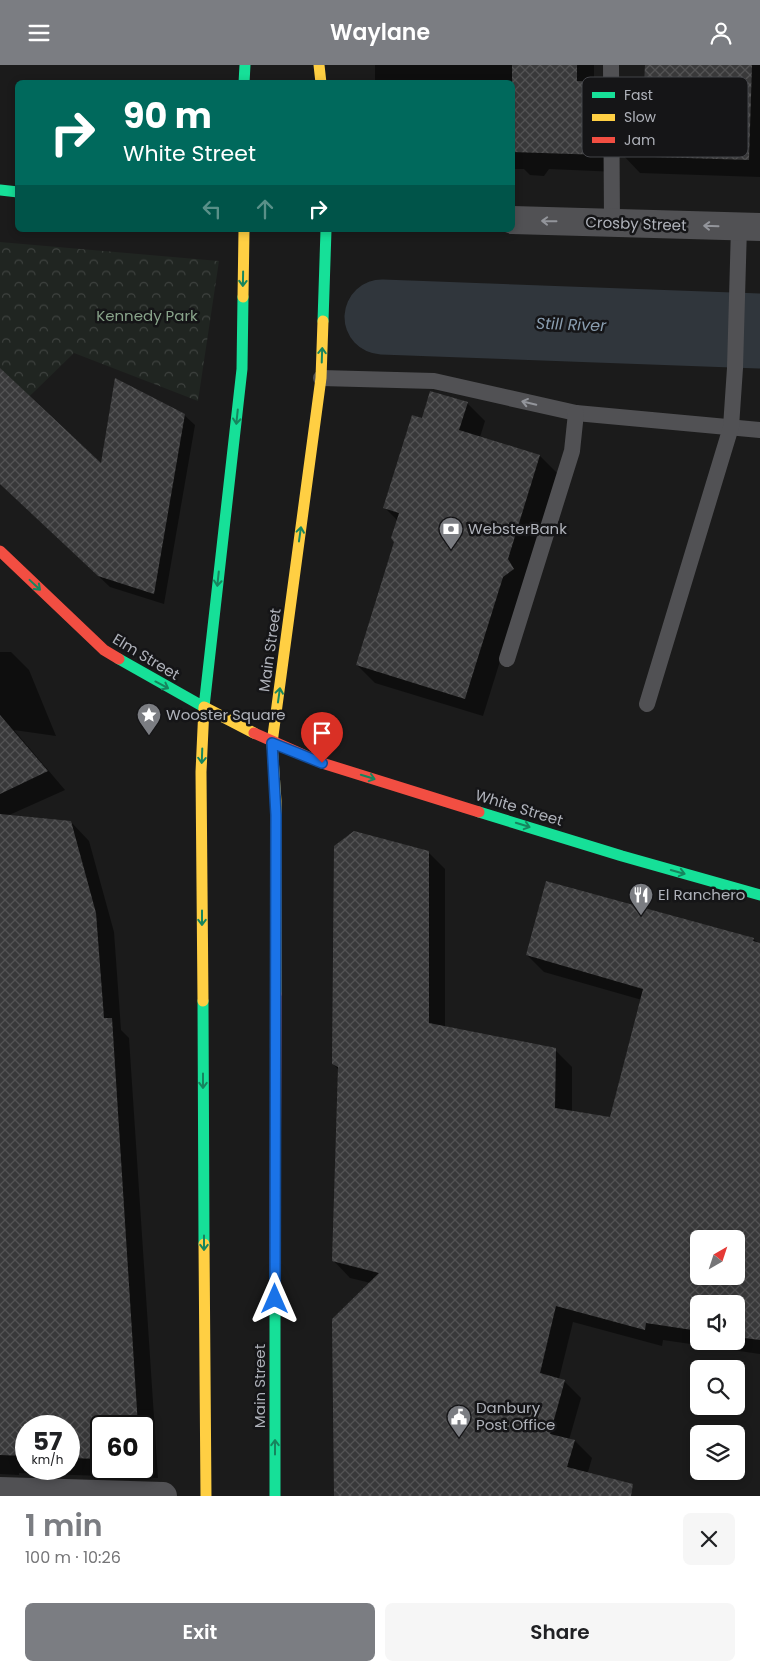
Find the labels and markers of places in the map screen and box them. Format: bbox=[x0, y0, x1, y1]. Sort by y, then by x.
bank icon: WebsterBank bbox=[438, 516, 464, 550]
place label: WebsterBank bbox=[468, 518, 567, 539]
place icon: Wooster Square bbox=[136, 702, 162, 736]
place label: Wooster Square bbox=[166, 704, 286, 725]
pin bbox=[301, 712, 343, 763]
restaurant icon: El Ranchero bbox=[628, 882, 654, 916]
place label: El Ranchero bbox=[658, 884, 745, 905]
place label: Danbury Post Office bbox=[476, 1397, 555, 1435]
public building icon: Danbury Post Office bbox=[446, 1404, 472, 1438]

